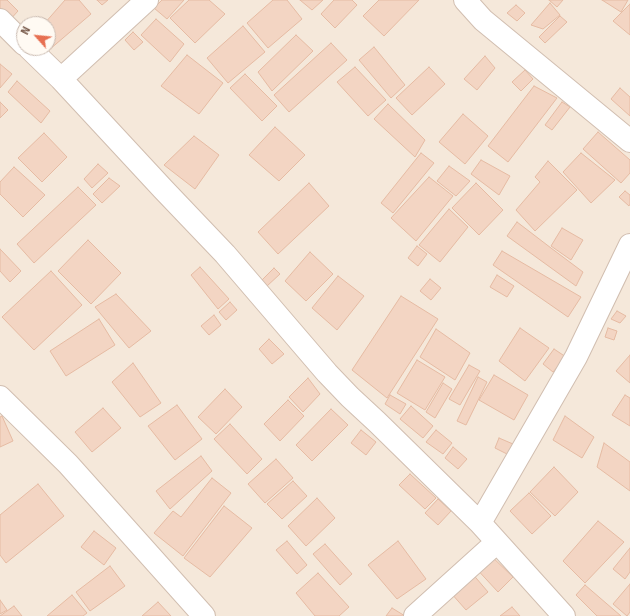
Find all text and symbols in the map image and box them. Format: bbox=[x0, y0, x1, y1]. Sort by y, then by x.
north arrow bbox=[16, 16, 56, 56]
text: N bbox=[18, 24, 33, 37]

